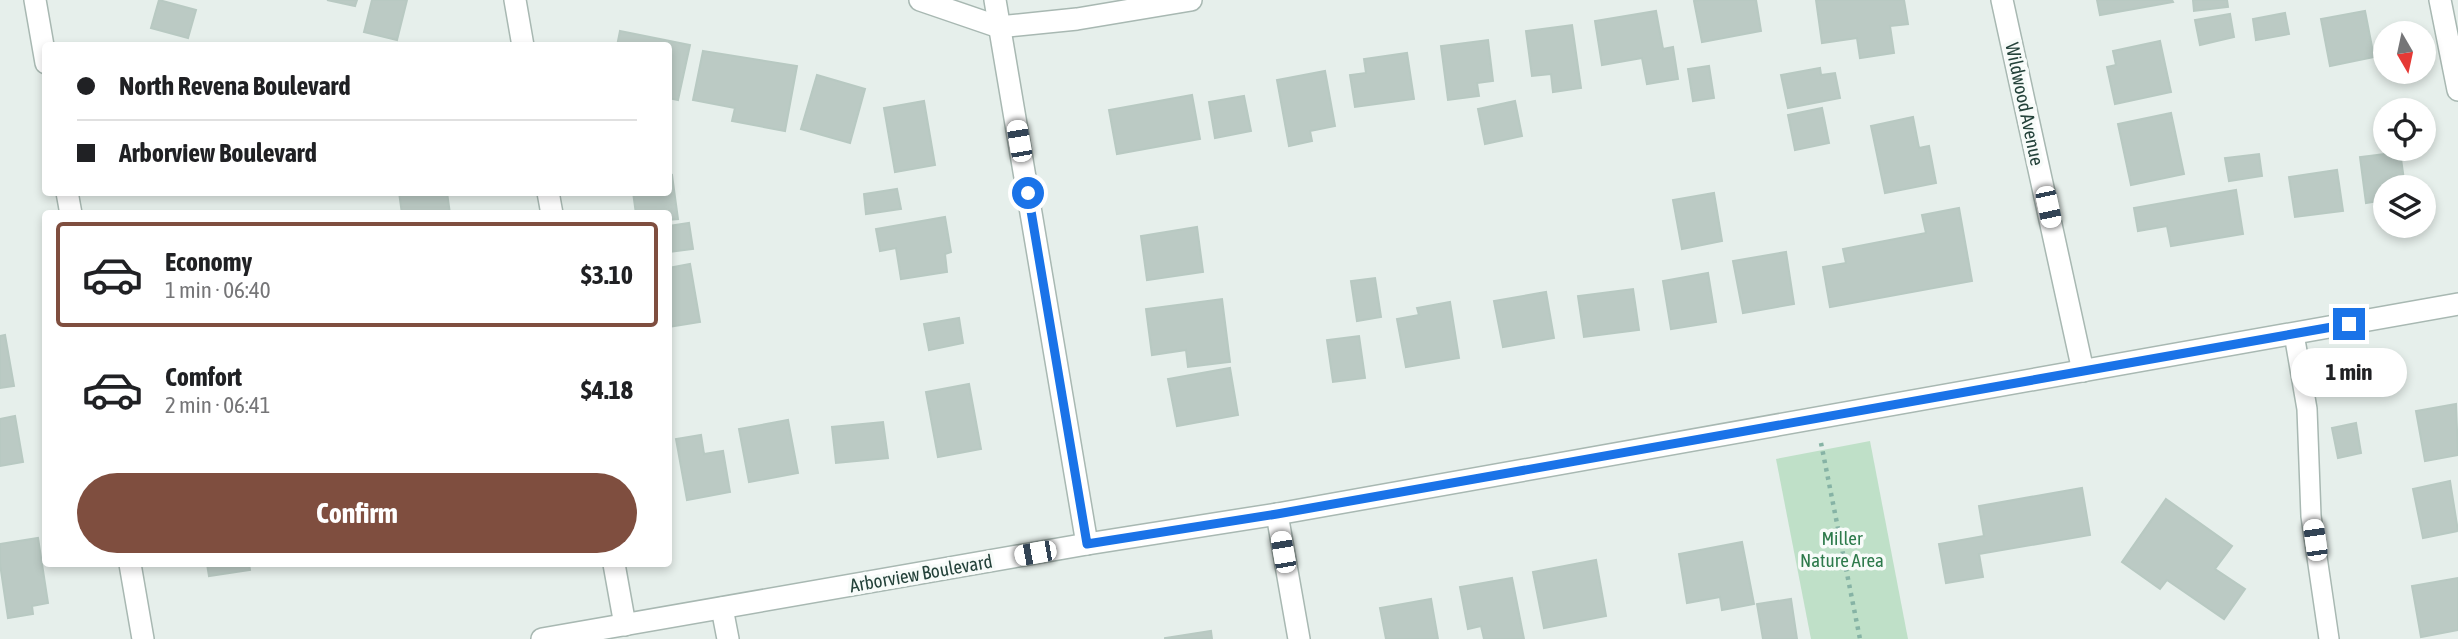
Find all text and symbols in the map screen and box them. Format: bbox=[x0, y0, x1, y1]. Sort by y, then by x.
north arrow bbox=[2373, 21, 2436, 84]
map controls bbox=[2373, 21, 2436, 238]
street label: Wildwood Avenue bbox=[2001, 40, 2049, 168]
text: North Revena Boulevard bbox=[119, 71, 351, 101]
button: locate bbox=[2373, 98, 2436, 161]
car bbox=[1006, 118, 1033, 164]
text: Arborview Boulevard bbox=[119, 138, 317, 168]
button: layers bbox=[2373, 175, 2436, 238]
route start bbox=[1012, 177, 1044, 209]
car bbox=[2034, 184, 2063, 230]
icon: car bbox=[81, 243, 144, 306]
text: Economy bbox=[165, 247, 252, 277]
text: $3.10 bbox=[581, 260, 633, 290]
text: 1 min · 06:40 bbox=[165, 277, 271, 303]
route end bbox=[2333, 308, 2365, 340]
callout: 1 min bbox=[2291, 348, 2407, 398]
icon: car bbox=[81, 358, 144, 421]
text: 1 min bbox=[2326, 359, 2372, 385]
text: Comfort bbox=[165, 362, 242, 392]
text: $4.18 bbox=[581, 375, 633, 405]
text: 2 min · 06:41 bbox=[165, 392, 271, 418]
button: Confirm bbox=[77, 473, 637, 553]
car bbox=[2302, 518, 2329, 562]
park label: Miller Nature Area bbox=[1800, 527, 1884, 571]
car bbox=[1270, 529, 1297, 575]
car bbox=[1013, 539, 1058, 567]
street label: Arborview Boulevard bbox=[848, 550, 994, 596]

